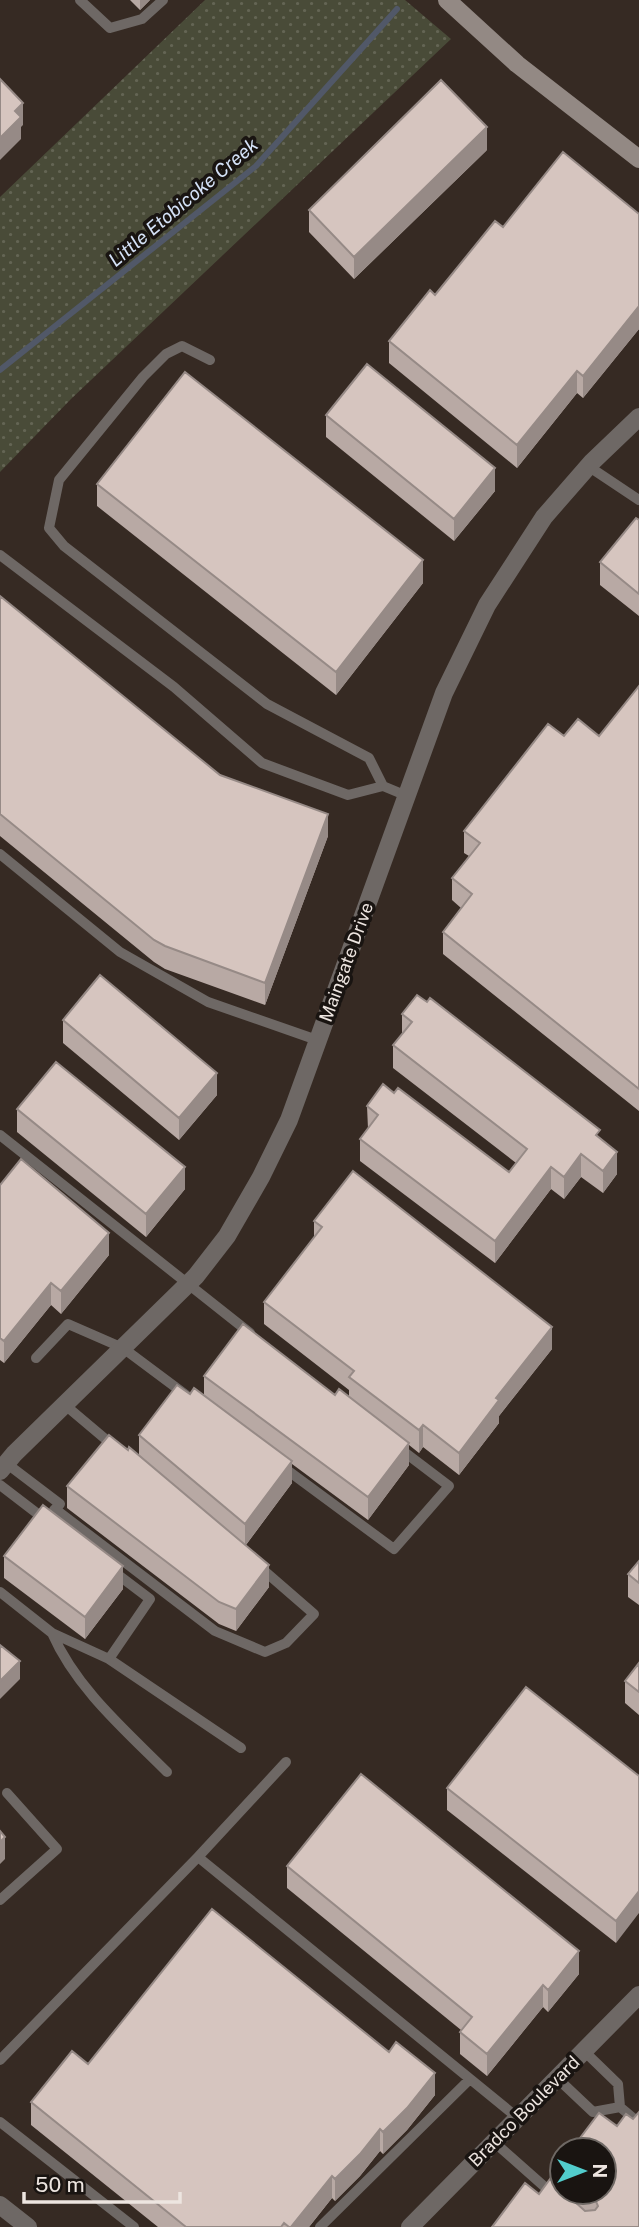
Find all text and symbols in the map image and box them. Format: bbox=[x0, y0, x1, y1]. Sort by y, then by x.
water label: Little Etobicoke Creek bbox=[104, 133, 263, 271]
street label: Maingate Drive bbox=[315, 899, 377, 1025]
street label: Bradco Boulevard bbox=[464, 2051, 584, 2171]
north arrow bbox=[548, 2136, 618, 2206]
scale bar bbox=[24, 2160, 180, 2204]
text: N bbox=[589, 2164, 611, 2178]
text: 50 m bbox=[35, 2172, 85, 2197]

